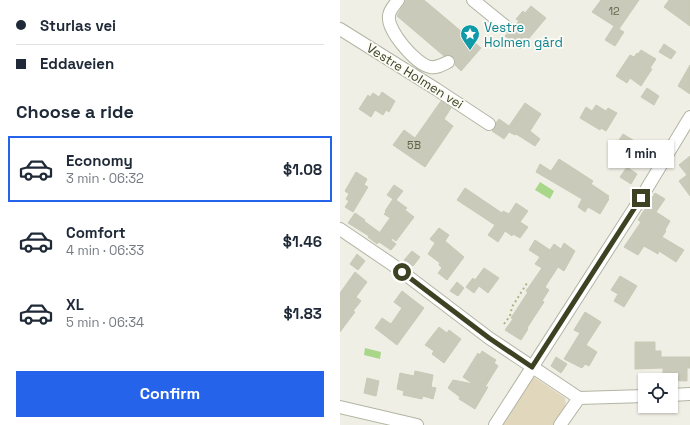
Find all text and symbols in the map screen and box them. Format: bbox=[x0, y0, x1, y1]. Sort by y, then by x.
house number: 12 bbox=[608, 4, 620, 18]
text: Sturlas vei bbox=[40, 16, 116, 35]
place label: Vestre Holmen gård bbox=[484, 19, 563, 51]
place icon: Vestre Holmen gård bbox=[459, 23, 481, 51]
street label: Vestre Holmen vei bbox=[363, 39, 467, 113]
text: Eddaveien bbox=[40, 54, 114, 73]
text: Choose a ride bbox=[16, 100, 134, 123]
house number: 5B bbox=[407, 138, 421, 152]
callout: 1 min bbox=[608, 140, 674, 168]
text: 1 min bbox=[625, 145, 657, 162]
icon: car bbox=[18, 151, 54, 187]
text: Economy bbox=[66, 151, 133, 170]
text: $1.08 bbox=[283, 160, 322, 179]
text: 3 min · 06:32 bbox=[66, 170, 144, 187]
route end bbox=[632, 189, 650, 207]
icon: car bbox=[18, 223, 54, 259]
text: Comfort bbox=[66, 223, 126, 242]
text: $1.46 bbox=[283, 232, 322, 251]
text: 4 min · 06:33 bbox=[66, 242, 144, 259]
route start bbox=[393, 263, 411, 281]
icon: car bbox=[18, 295, 54, 331]
text: XL bbox=[66, 295, 84, 314]
text: $1.83 bbox=[284, 304, 322, 323]
text: 5 min · 06:34 bbox=[66, 314, 144, 331]
button: Confirm bbox=[16, 371, 324, 417]
map controls bbox=[638, 373, 678, 413]
button: locate bbox=[638, 373, 678, 413]

